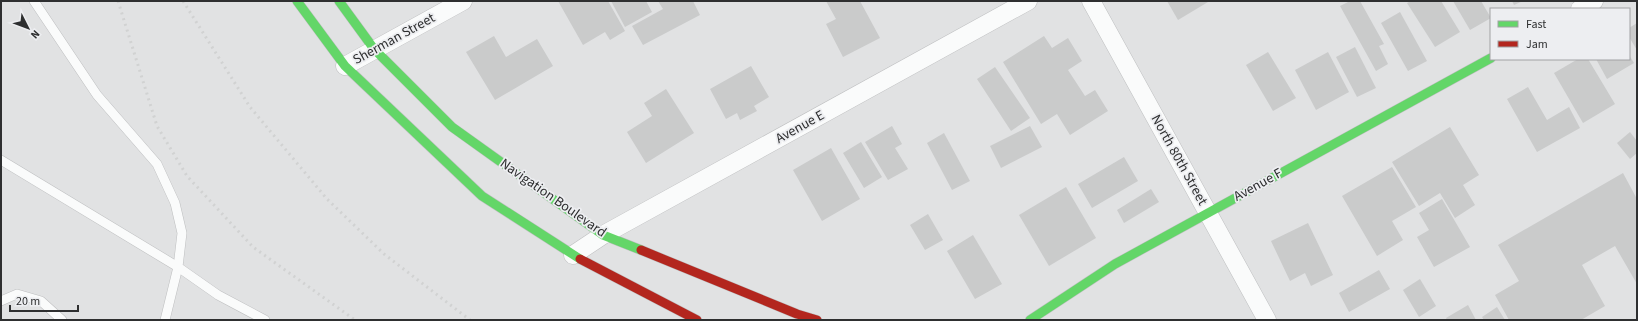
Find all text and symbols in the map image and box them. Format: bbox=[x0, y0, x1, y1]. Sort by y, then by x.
north arrow bbox=[8, 8, 48, 48]
street label: Sherman Street bbox=[349, 8, 439, 70]
legend bbox=[1490, 8, 1630, 60]
text: Fast bbox=[1526, 16, 1546, 33]
text: N bbox=[27, 27, 43, 42]
text: Jam bbox=[1526, 36, 1548, 53]
street label: Avenue E bbox=[772, 105, 828, 149]
street label: North 80th Street bbox=[1146, 111, 1212, 209]
street label: Navigation Boulevard bbox=[496, 154, 610, 242]
street label: Avenue F bbox=[1230, 163, 1286, 207]
scale bar bbox=[10, 287, 78, 313]
text: 20 m bbox=[16, 293, 40, 310]

